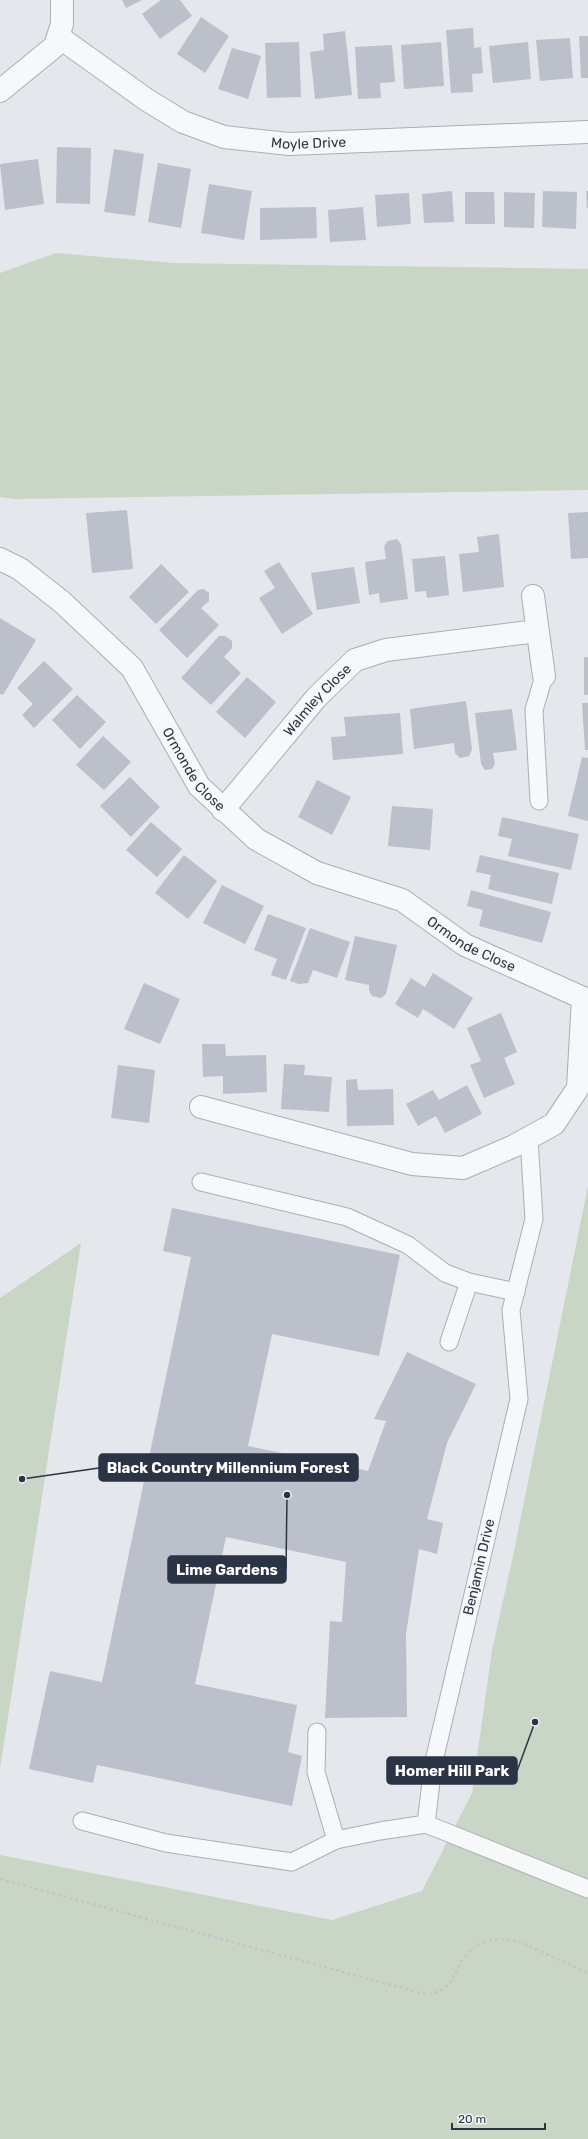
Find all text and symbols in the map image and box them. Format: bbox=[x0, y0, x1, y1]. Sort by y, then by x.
street label: Moyle Drive bbox=[270, 133, 347, 153]
street label: Walmley Close bbox=[280, 660, 355, 739]
street label: Ormonde Close bbox=[159, 724, 229, 815]
street label: Ormonde Close bbox=[424, 912, 518, 975]
callout: Black Country Millennium Forest bbox=[99, 1454, 358, 1481]
text: Black Country Millennium Forest bbox=[107, 1459, 349, 1477]
street label: Benjamin Drive bbox=[460, 1517, 498, 1617]
callout: Lime Gardens bbox=[168, 1556, 286, 1583]
text: Lime Gardens bbox=[176, 1561, 278, 1579]
callout: Homer Hill Park bbox=[387, 1757, 517, 1784]
text: Homer Hill Park bbox=[395, 1762, 509, 1780]
scale bar bbox=[452, 2105, 545, 2131]
text: 20 m bbox=[458, 2112, 486, 2126]

